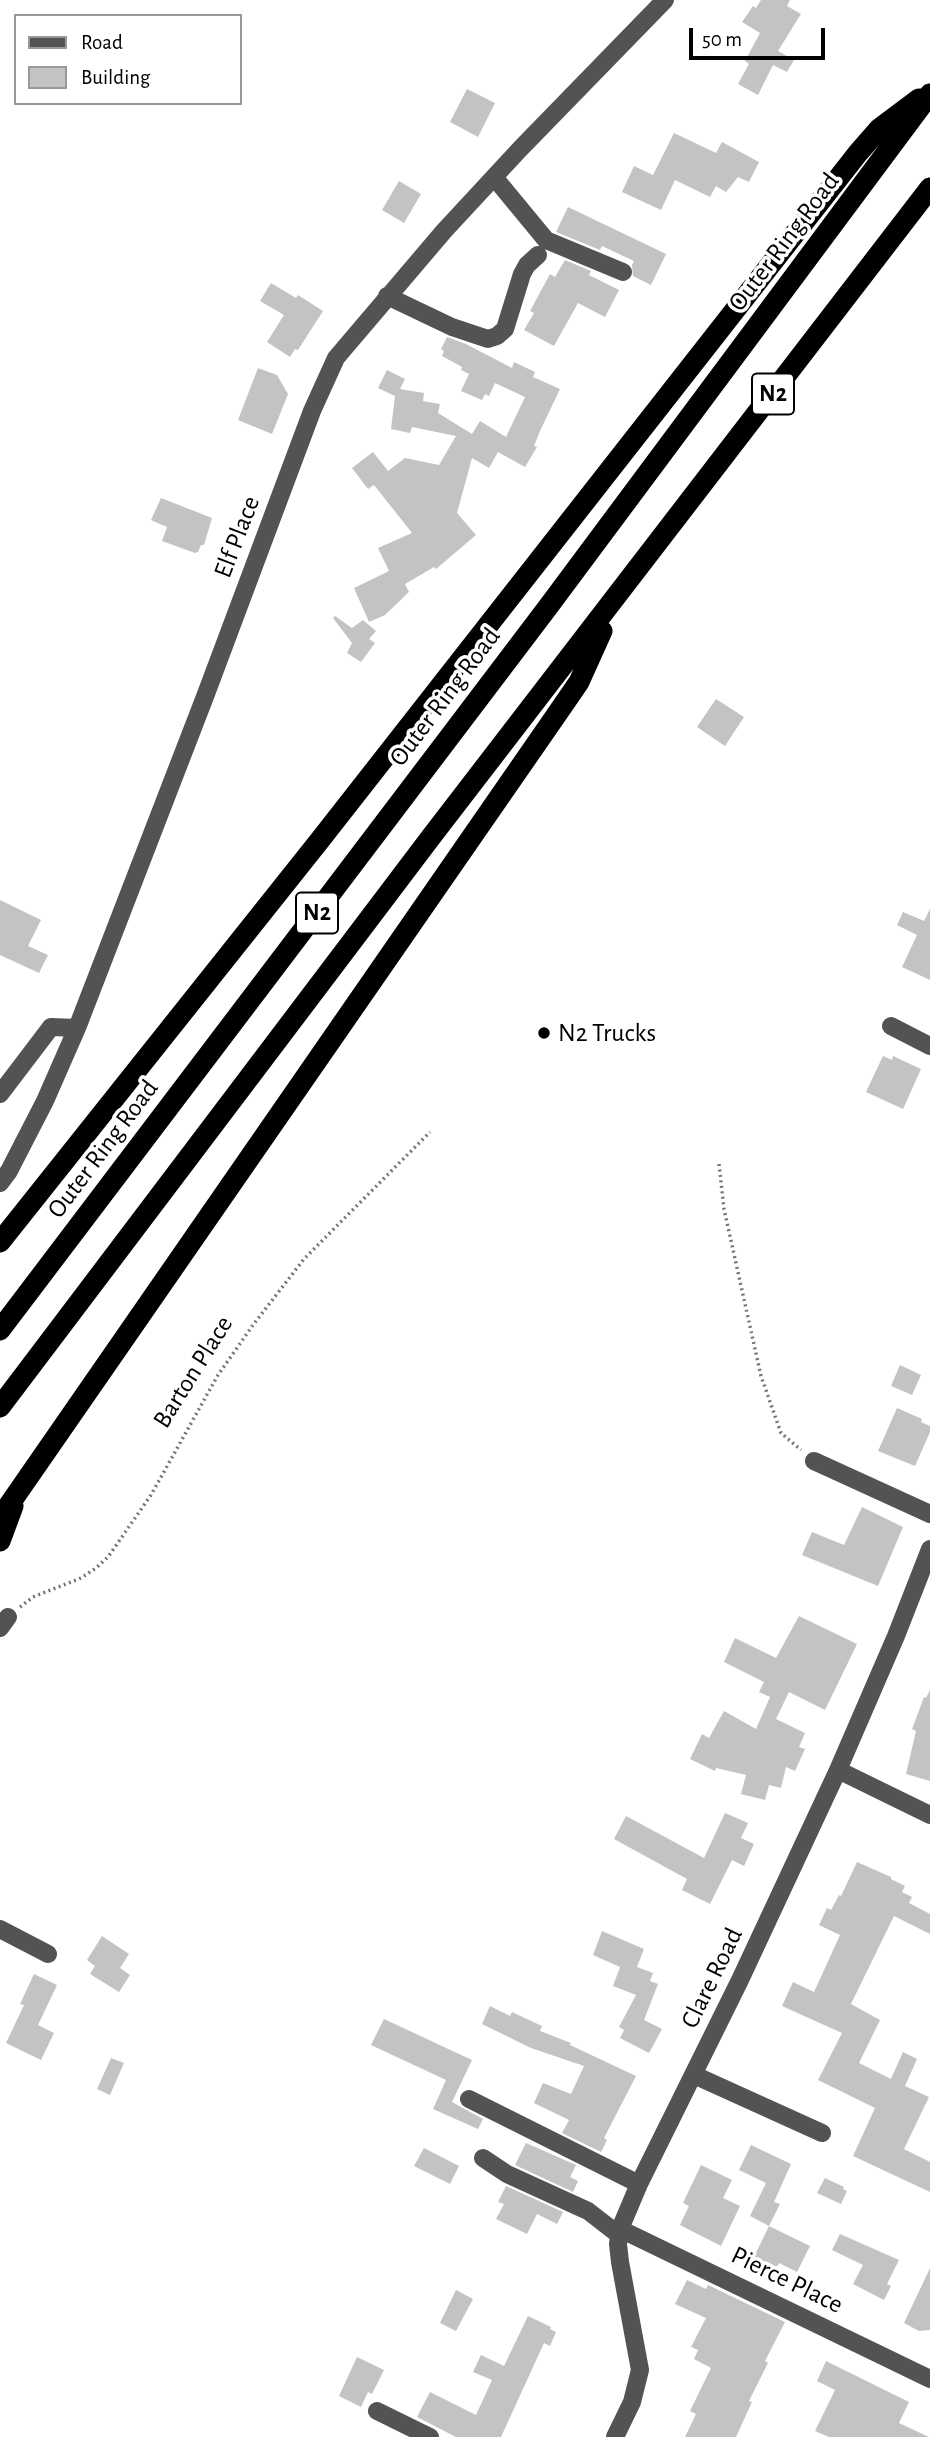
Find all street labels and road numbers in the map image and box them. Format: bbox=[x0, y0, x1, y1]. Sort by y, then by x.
street label: Outer Ring Road bbox=[722, 167, 846, 317]
road number: N2 bbox=[752, 374, 794, 414]
street label: Elf Place bbox=[207, 492, 267, 582]
street label: Outer Ring Road bbox=[383, 622, 507, 772]
road number: N2 bbox=[296, 892, 338, 933]
street label: Outer Ring Road bbox=[41, 1074, 165, 1224]
street label: Barton Place bbox=[146, 1310, 240, 1434]
street label: Clare Road bbox=[674, 1923, 750, 2033]
street label: Pierce Place bbox=[726, 2240, 848, 2320]

